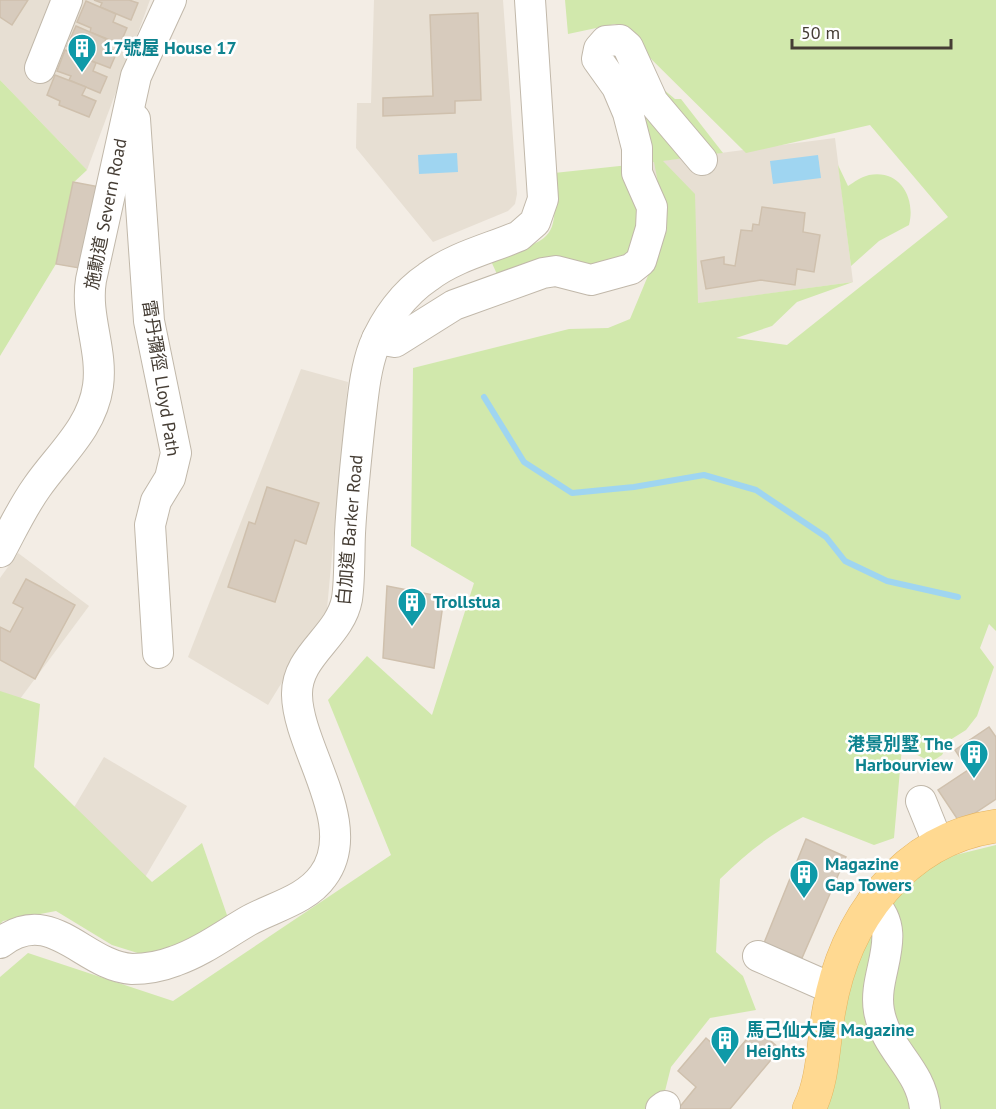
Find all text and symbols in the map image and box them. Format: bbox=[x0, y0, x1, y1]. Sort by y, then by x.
scale bar bbox=[792, 12, 951, 50]
text: 50 m bbox=[801, 21, 840, 44]
building icon: 17號屋 House 17 bbox=[66, 32, 98, 74]
place label: 17號屋 House 17 bbox=[103, 36, 237, 59]
street label: 施勳道 Severn Road bbox=[80, 136, 131, 292]
street label: 雷丹彌徑 Lloyd Path bbox=[138, 298, 185, 458]
street label: 白加道 Barker Road bbox=[331, 454, 368, 606]
building icon: Trollstua bbox=[396, 586, 428, 628]
place label: Trollstua bbox=[433, 590, 500, 613]
place label: 港景別墅 The Harbourview bbox=[847, 732, 954, 776]
building icon: 港景別墅 The Harbourview bbox=[958, 738, 990, 780]
place label: Magazine Gap Towers bbox=[825, 852, 912, 896]
building icon: Magazine Gap Towers bbox=[788, 858, 820, 900]
place label: 馬己仙大廈 Magazine Heights bbox=[746, 1018, 915, 1062]
building icon: 馬己仙大廈 Magazine Heights bbox=[709, 1024, 741, 1066]

